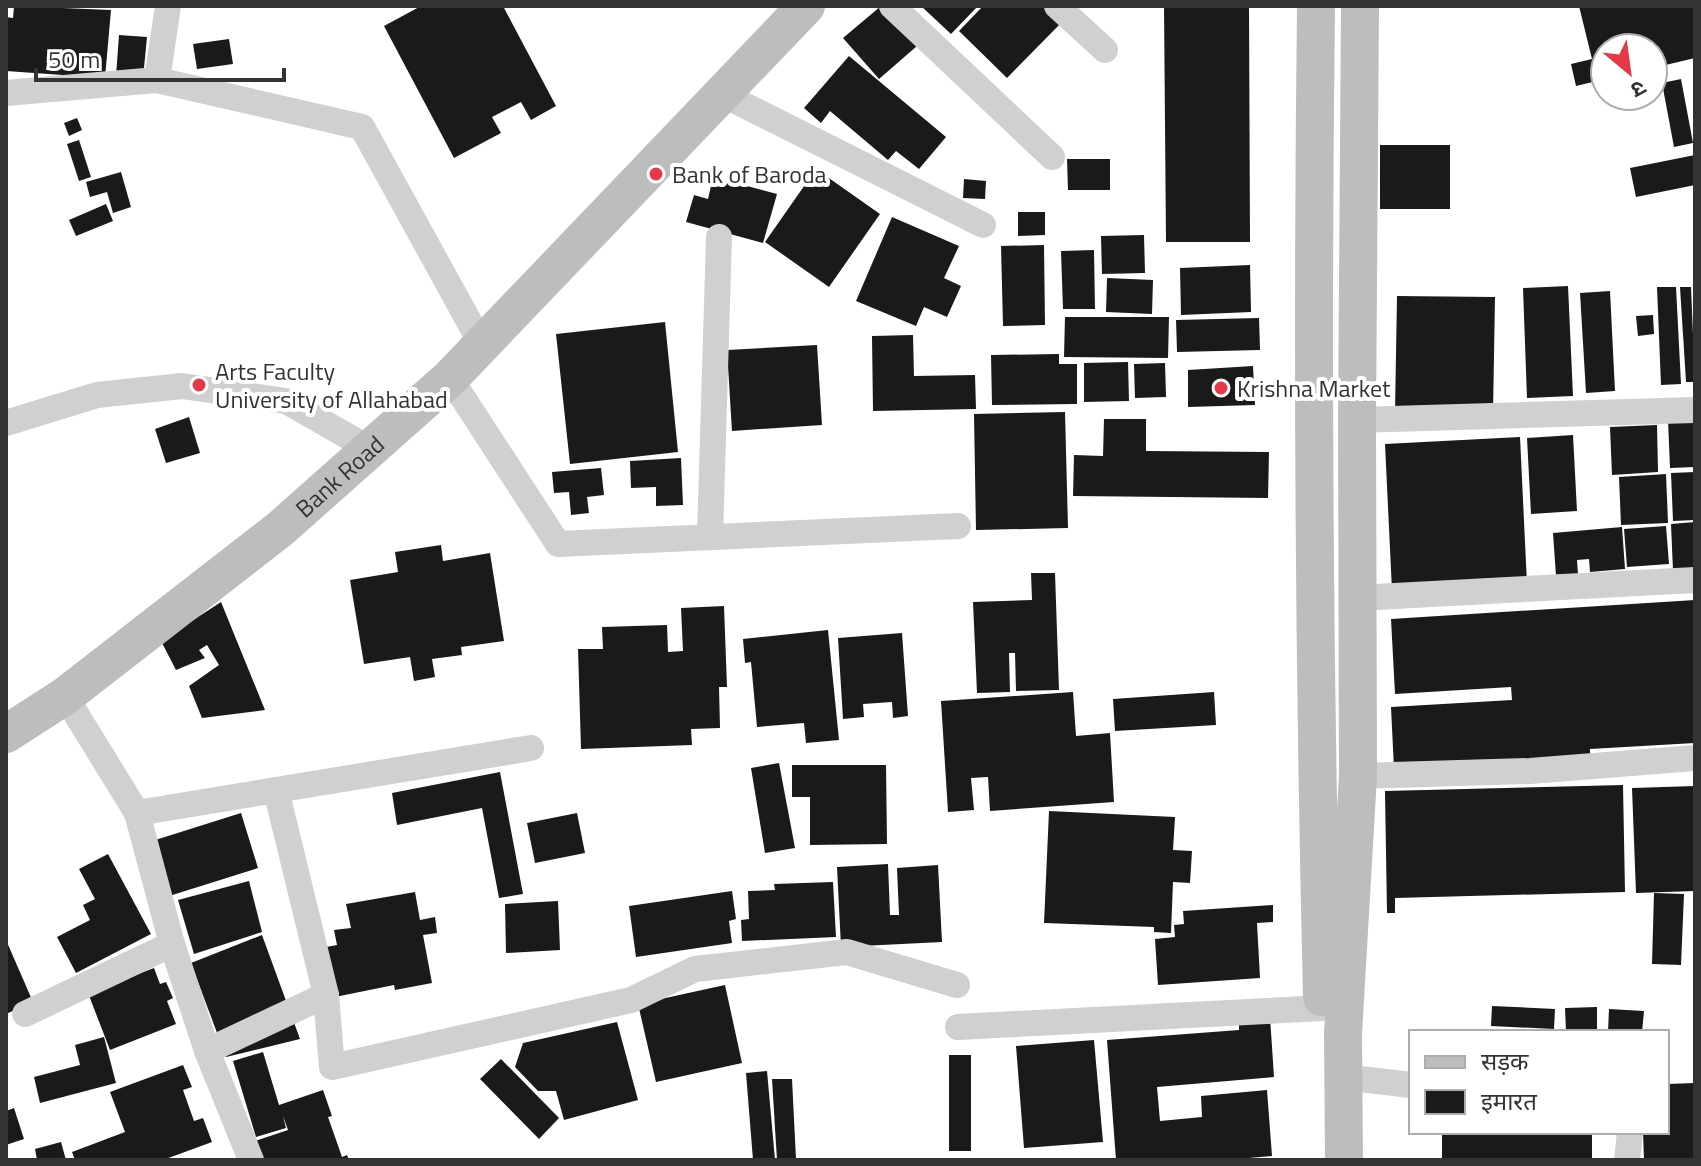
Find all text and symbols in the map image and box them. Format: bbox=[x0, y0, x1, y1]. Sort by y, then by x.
scale bar bbox=[36, 32, 284, 82]
north arrow bbox=[1589, 32, 1669, 112]
text: 50 m bbox=[48, 41, 100, 77]
text: उ bbox=[1624, 72, 1653, 108]
place label: Bank of Baroda bbox=[672, 156, 827, 192]
marker: Bank of Baroda bbox=[647, 165, 665, 183]
place label: Arts Faculty University of Allahabad bbox=[215, 353, 448, 417]
place label: Krishna Market bbox=[1237, 370, 1391, 406]
marker: Arts Faculty University of Allahabad bbox=[190, 376, 208, 394]
marker: Krishna Market bbox=[1212, 379, 1230, 397]
street label: Bank Road bbox=[287, 427, 392, 526]
legend bbox=[1409, 1030, 1669, 1134]
text: सड़क bbox=[1481, 1043, 1529, 1079]
text: इमारत bbox=[1481, 1083, 1538, 1119]

